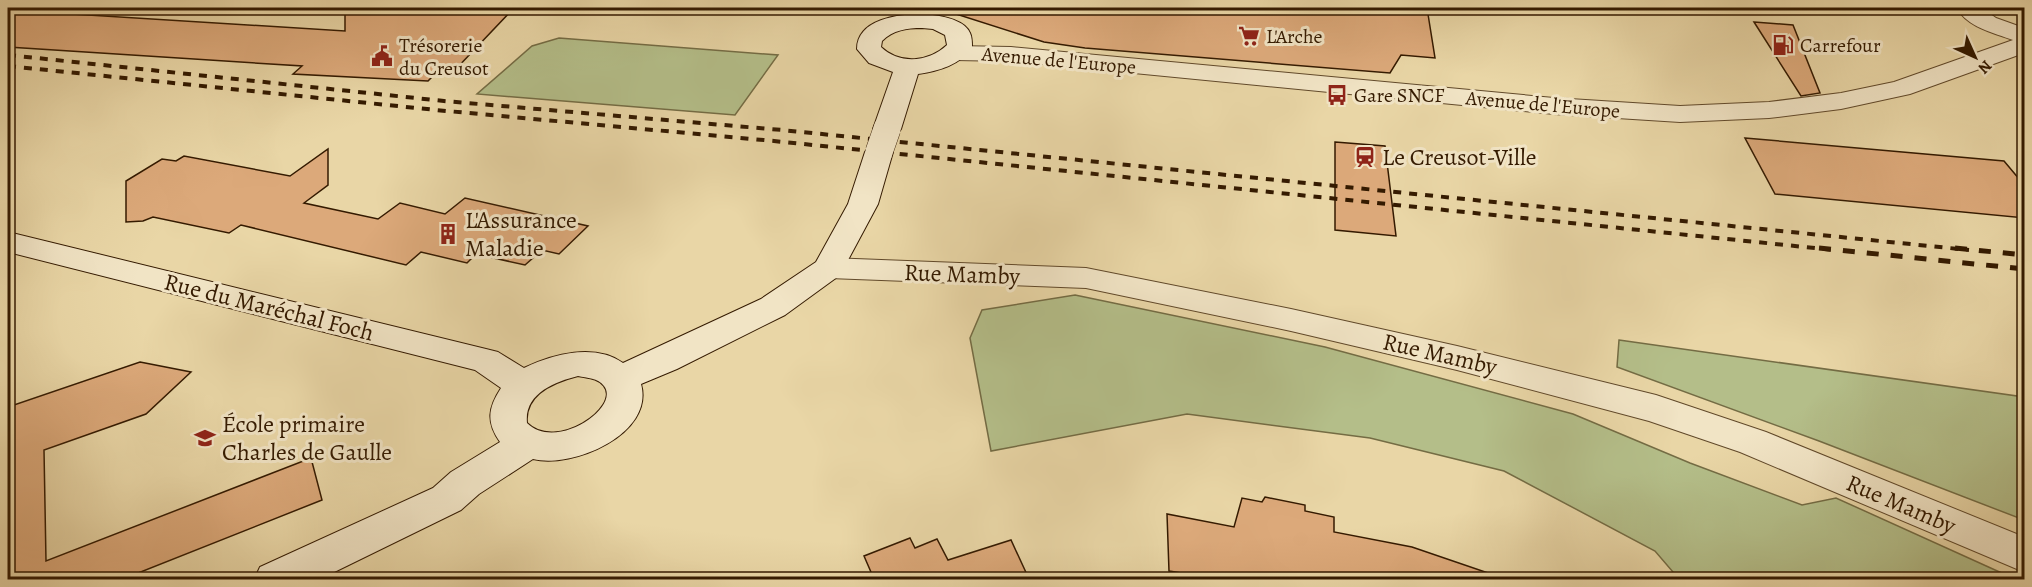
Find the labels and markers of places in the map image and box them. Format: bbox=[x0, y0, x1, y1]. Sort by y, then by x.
place label: L'Arche bbox=[1266, 23, 1323, 50]
supermarket icon: L'Arche bbox=[1237, 24, 1261, 48]
place label: Trésorerie du Creusot bbox=[399, 32, 489, 82]
place label: Carrefour bbox=[1800, 32, 1881, 59]
fuel station icon: Carrefour bbox=[1771, 33, 1795, 57]
public building icon: Trésorerie du Creusot bbox=[370, 44, 394, 68]
place label: Gare SNCF bbox=[1354, 82, 1445, 109]
bus stop icon: Gare SNCF bbox=[1325, 83, 1349, 107]
place label: Le Creusot-Ville bbox=[1382, 141, 1537, 173]
station icon: Le Creusot-Ville bbox=[1353, 145, 1377, 169]
place label: L'Assurance Maladie bbox=[465, 204, 577, 264]
building icon: L'Assurance Maladie bbox=[436, 222, 460, 246]
place label: École primaire Charles de Gaulle bbox=[222, 408, 392, 468]
school or university icon: École primaire Charles de Gaulle bbox=[193, 426, 217, 450]

